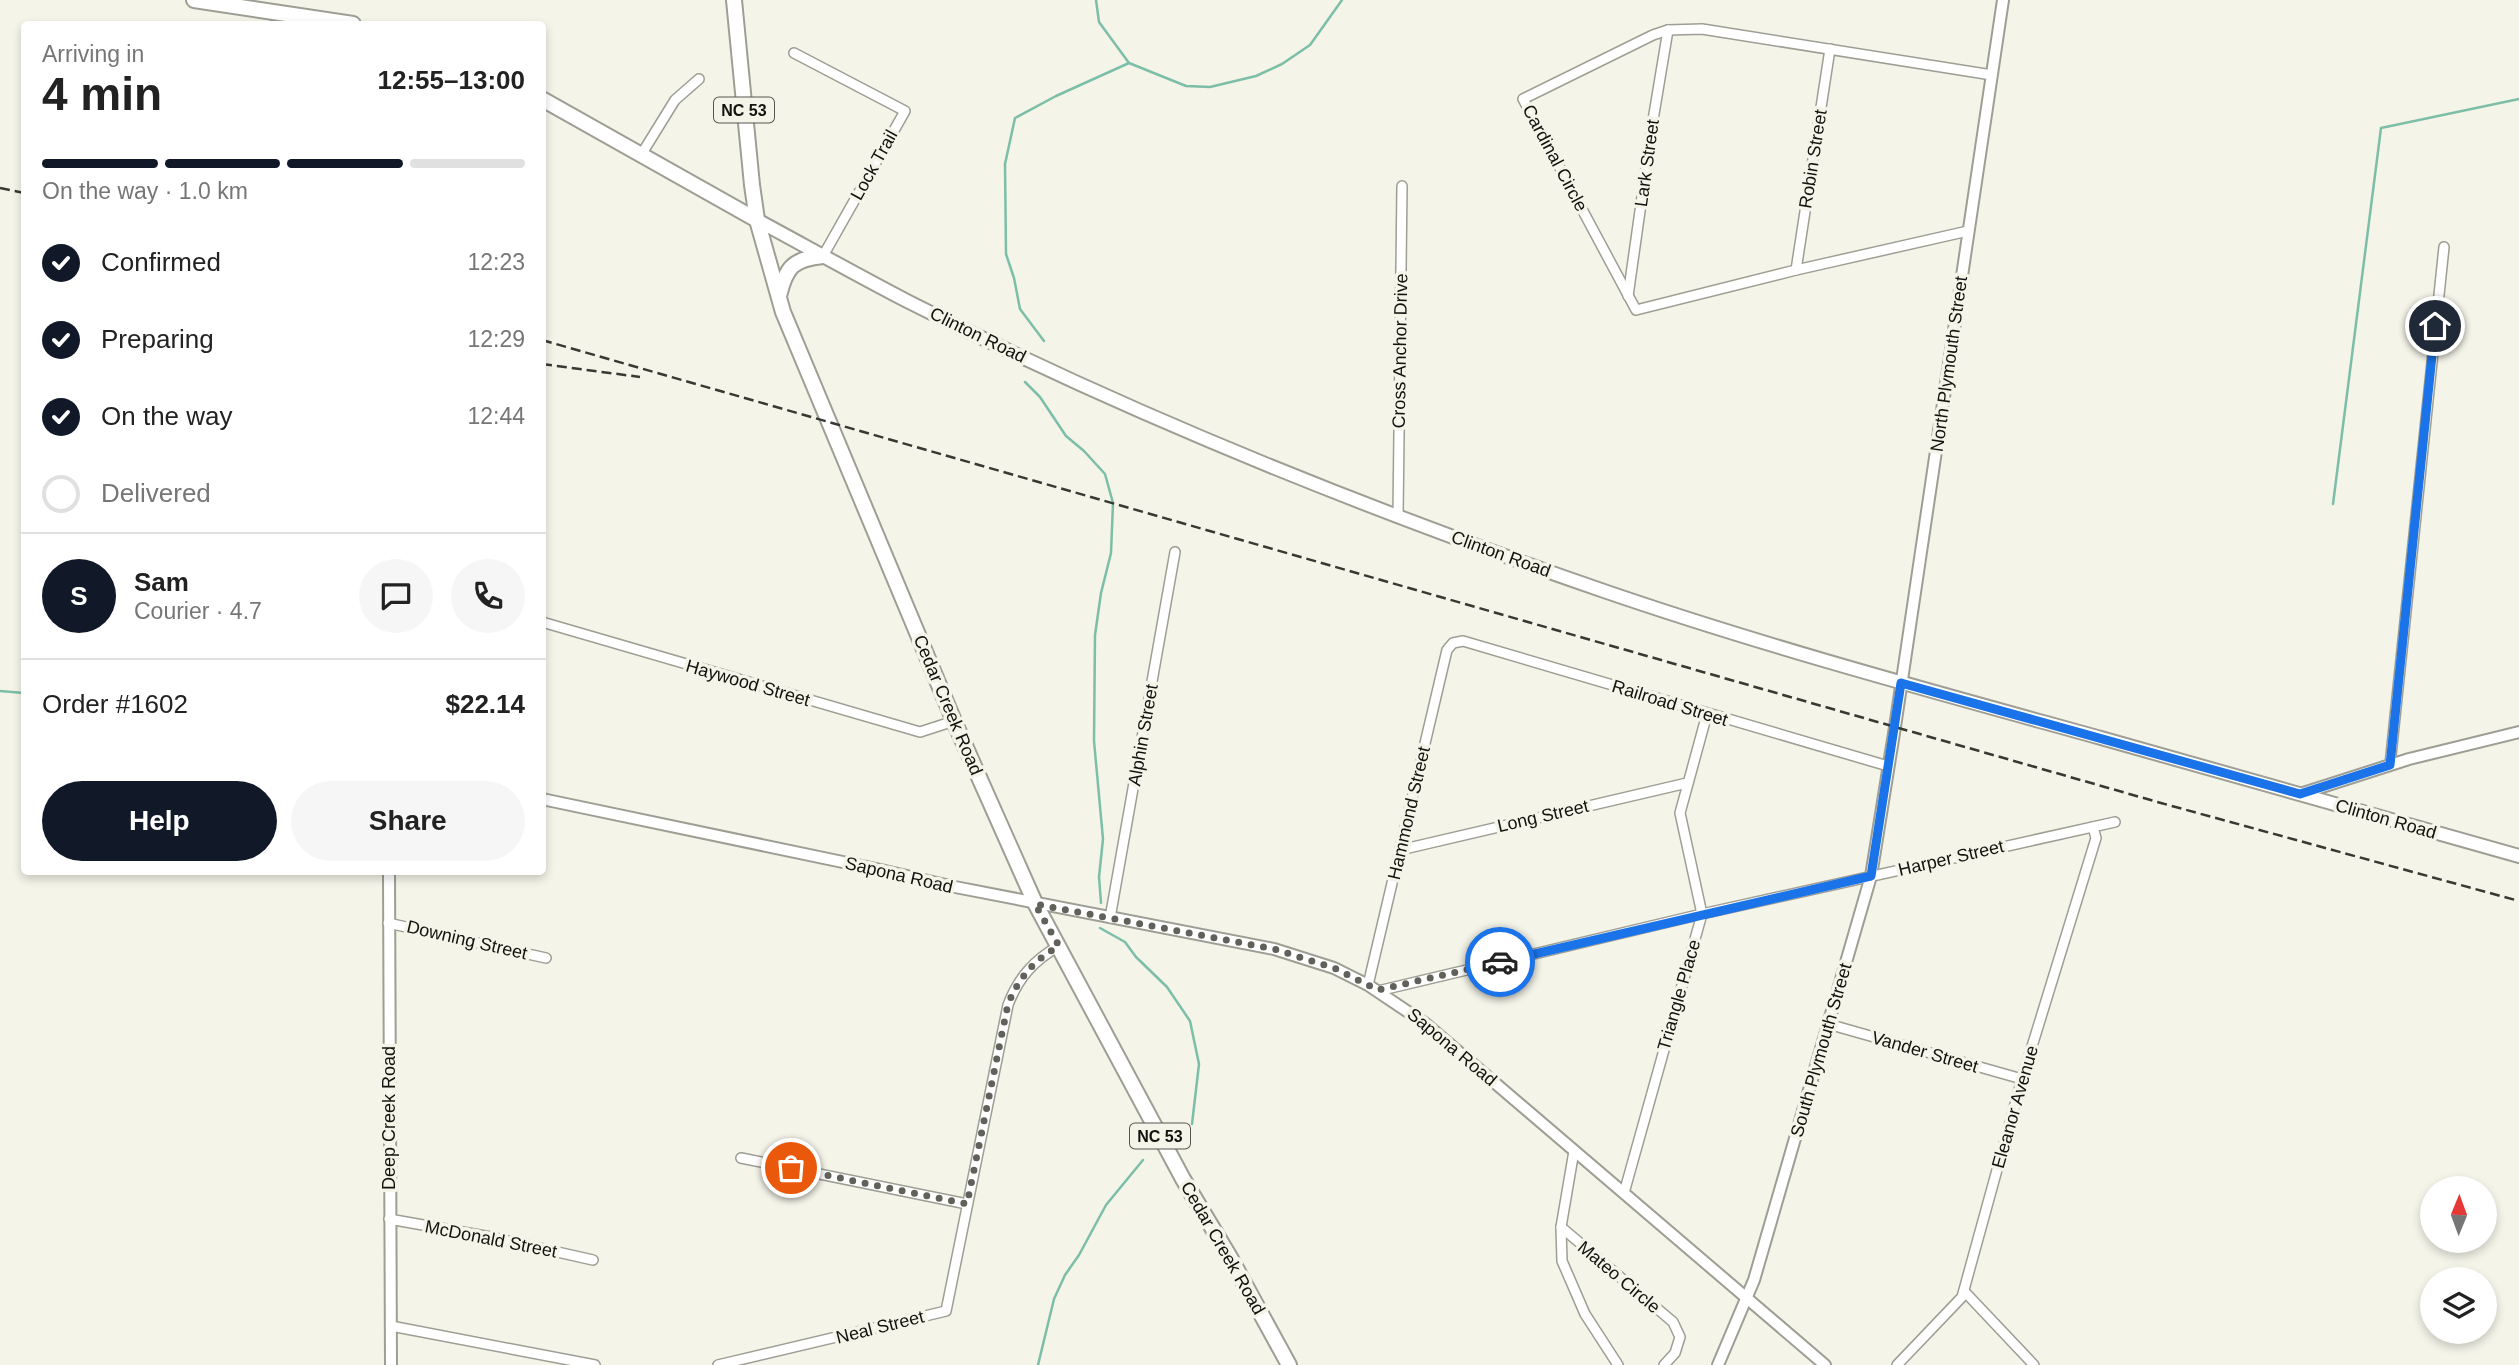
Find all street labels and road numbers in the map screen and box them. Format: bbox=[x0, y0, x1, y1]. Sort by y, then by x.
road number: NC 53 bbox=[714, 97, 774, 122]
street label: Cardinal Circle bbox=[1518, 101, 1592, 215]
street label: Robin Street bbox=[1795, 108, 1831, 210]
street label: Lark Street bbox=[1631, 118, 1663, 208]
street label: Lock Trail bbox=[847, 126, 901, 204]
street label: Cross Anchor Drive bbox=[1389, 273, 1411, 429]
street label: North Plymouth Street bbox=[1927, 275, 1971, 453]
street label: Clinton Road bbox=[927, 303, 1029, 367]
street label: Clinton Road bbox=[1449, 527, 1553, 581]
street label: Cedar Creek Road bbox=[909, 632, 987, 778]
street label: Haywood Street bbox=[684, 656, 812, 710]
street label: Railroad Street bbox=[1610, 676, 1730, 730]
street label: Alphin Street bbox=[1124, 683, 1162, 787]
street label: Hammond Street bbox=[1384, 744, 1434, 882]
street label: Clinton Road bbox=[2333, 795, 2439, 843]
street label: Long Street bbox=[1495, 796, 1591, 836]
street label: Harper Street bbox=[1896, 836, 2006, 880]
street label: Sapona Road bbox=[843, 853, 955, 897]
street label: Downing Street bbox=[405, 916, 529, 964]
street label: Triangle Place bbox=[1654, 937, 1704, 1053]
street label: South Plymouth Street bbox=[1787, 961, 1855, 1139]
street label: Sapona Road bbox=[1403, 1004, 1501, 1090]
street label: Vander Street bbox=[1870, 1027, 1980, 1077]
street label: Eleanor Avenue bbox=[1988, 1043, 2042, 1171]
street label: Deep Creek Road bbox=[379, 1046, 399, 1190]
road number: NC 53 bbox=[1130, 1124, 1190, 1148]
street label: Cedar Creek Road bbox=[1177, 1178, 1269, 1318]
street label: McDonald Street bbox=[423, 1216, 559, 1262]
street label: Mateo Circle bbox=[1574, 1237, 1664, 1317]
street label: Neal Street bbox=[834, 1306, 926, 1348]

